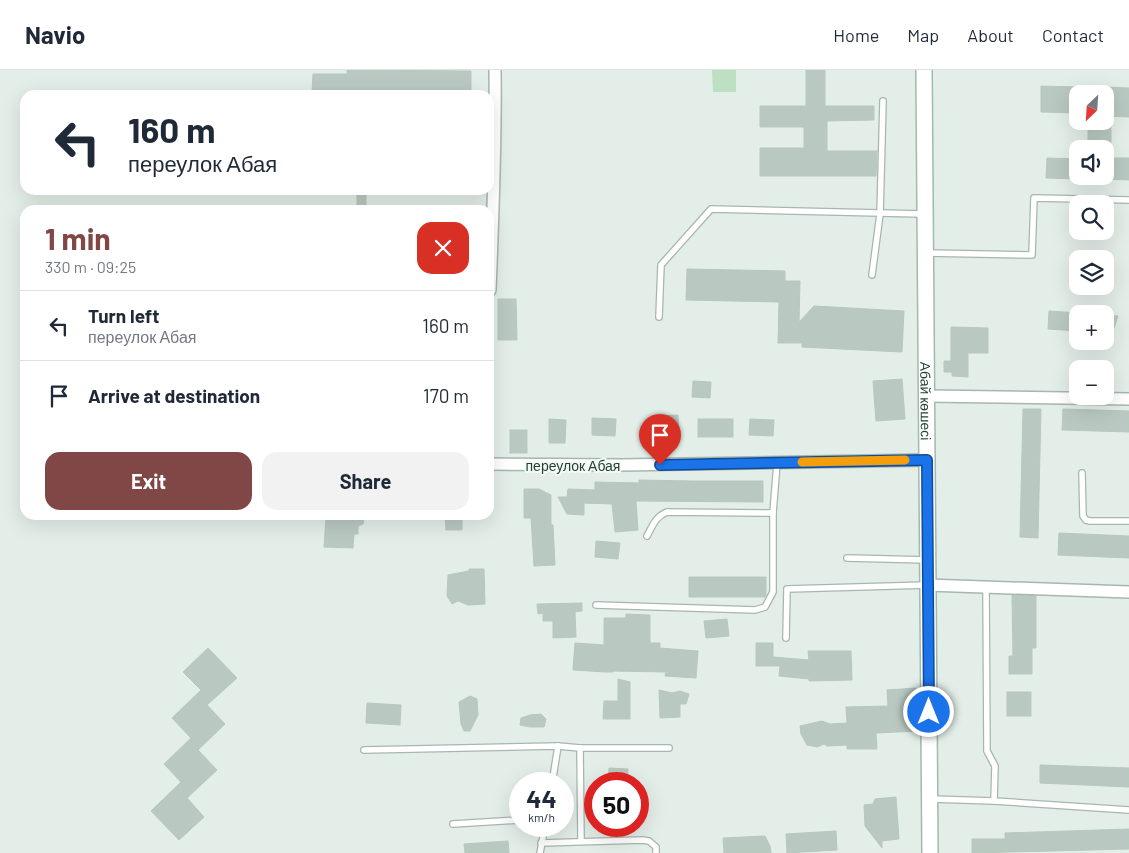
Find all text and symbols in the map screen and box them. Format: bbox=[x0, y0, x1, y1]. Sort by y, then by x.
text: Navio bbox=[25, 20, 85, 49]
text: Home bbox=[833, 24, 879, 46]
text: Map bbox=[907, 24, 939, 46]
text: About bbox=[967, 24, 1014, 46]
text: Contact bbox=[1042, 24, 1104, 46]
north arrow bbox=[1069, 85, 1114, 130]
map controls bbox=[1069, 85, 1114, 405]
text: 160 m bbox=[128, 108, 215, 150]
icon: left bbox=[45, 110, 110, 175]
button: sound bbox=[1069, 140, 1114, 185]
text: переулок Абая bbox=[128, 150, 277, 176]
button: search bbox=[1069, 195, 1114, 240]
text: 1 min bbox=[45, 220, 111, 256]
button: close bbox=[417, 222, 469, 274]
button: layers bbox=[1069, 250, 1114, 295]
text: 330 m · 09:25 bbox=[45, 257, 136, 276]
text: Turn left bbox=[88, 304, 159, 327]
button: + bbox=[1069, 305, 1114, 350]
icon: left bbox=[45, 312, 73, 340]
text: 160 m bbox=[422, 314, 469, 337]
text: переулок Абая bbox=[88, 327, 196, 346]
button: − bbox=[1069, 360, 1114, 405]
street label: Абай көшесі bbox=[918, 362, 935, 440]
icon: arrive bbox=[45, 382, 73, 410]
text: Arrive at destination bbox=[88, 384, 260, 407]
text: 170 m bbox=[423, 384, 469, 407]
pin bbox=[639, 414, 681, 465]
icon: arrive bbox=[646, 421, 674, 449]
button: Exit bbox=[45, 452, 252, 510]
button: Share bbox=[262, 452, 469, 510]
street label: переулок Абая bbox=[526, 457, 620, 474]
position arrow bbox=[902, 685, 954, 737]
speed limit sign: 50 bbox=[584, 772, 649, 837]
text: 44 bbox=[526, 783, 557, 813]
text: km/h bbox=[528, 810, 555, 824]

